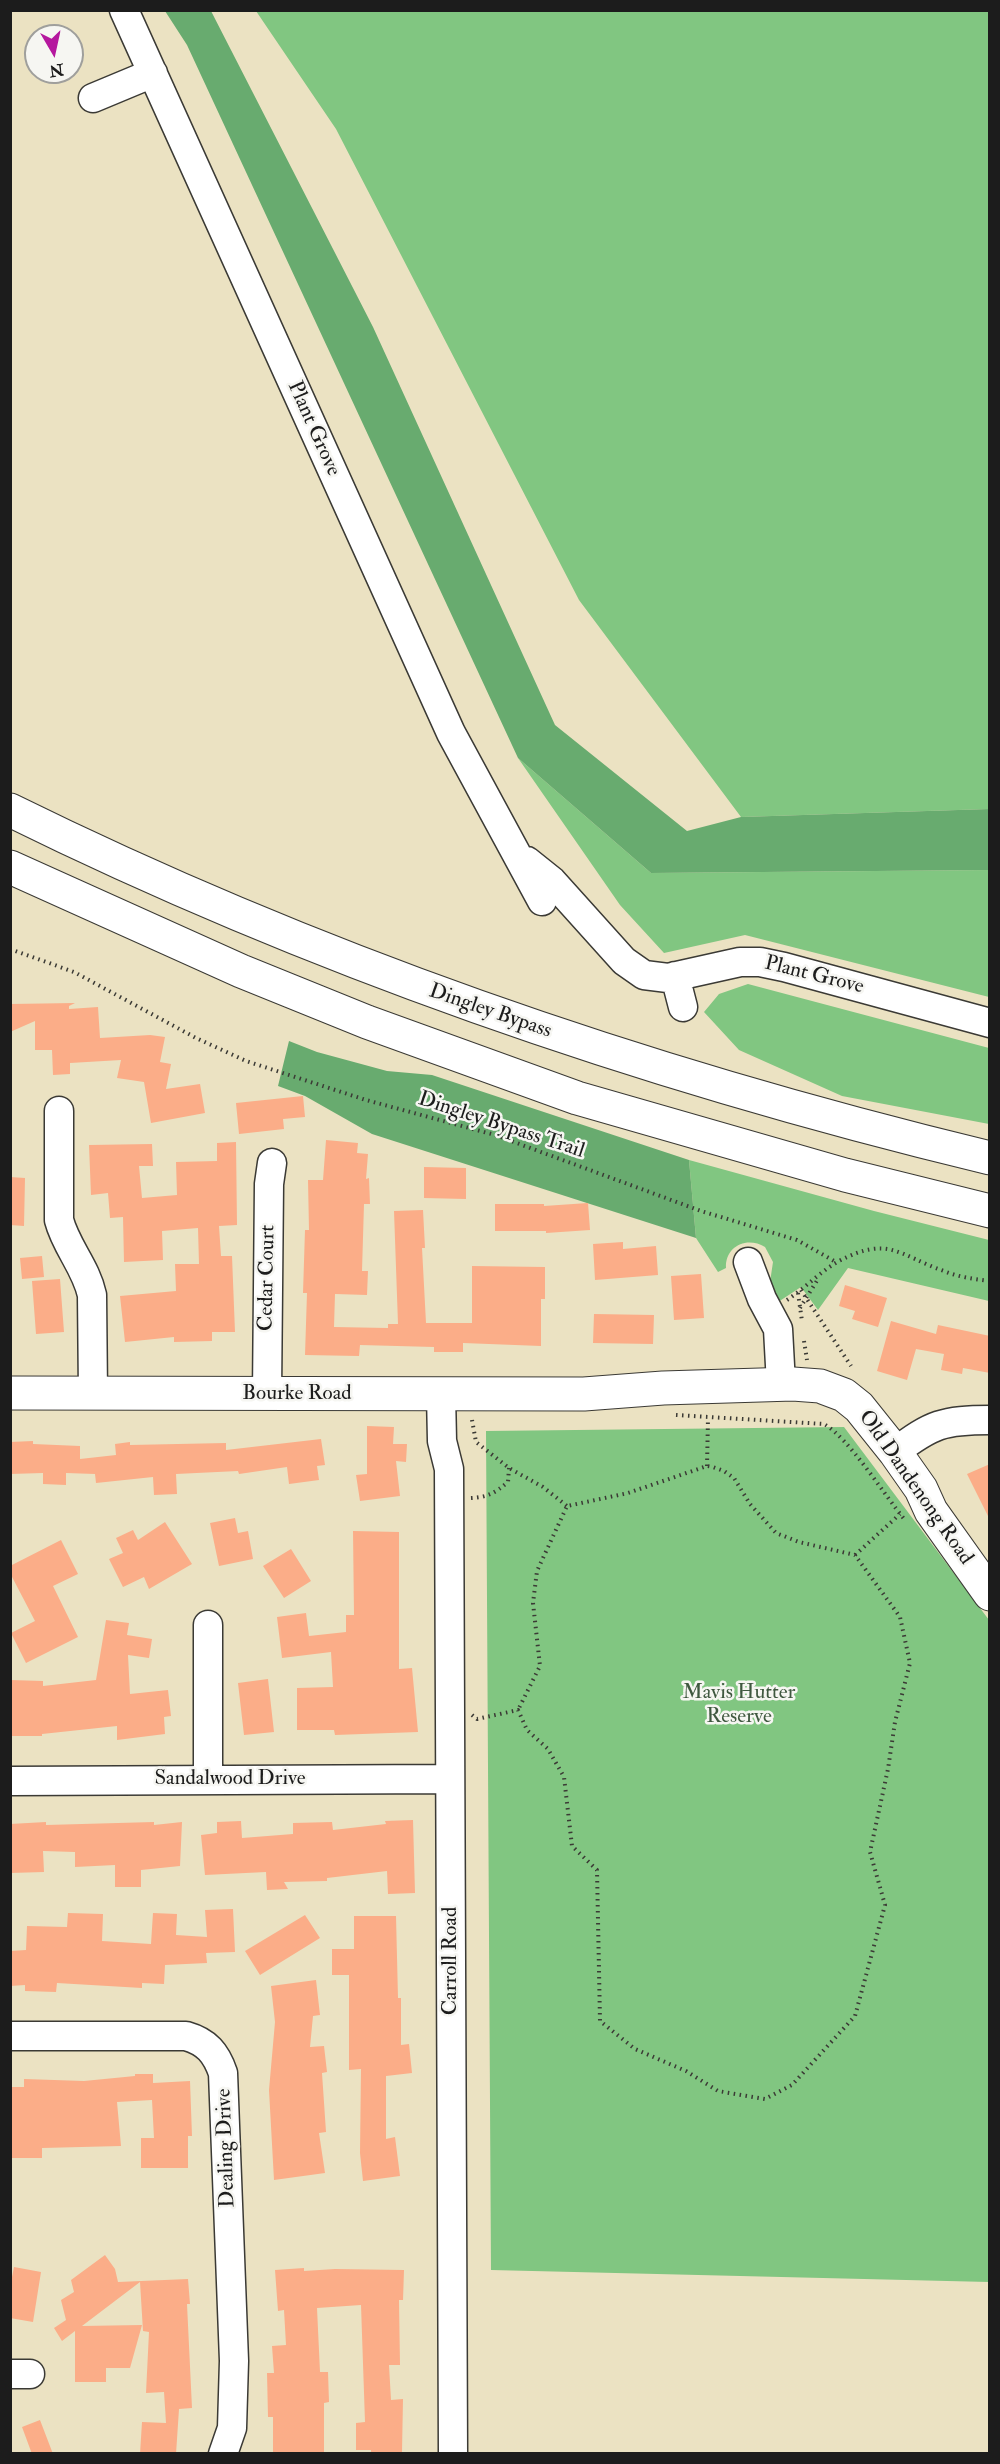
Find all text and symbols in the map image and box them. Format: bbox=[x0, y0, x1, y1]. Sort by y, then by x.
north arrow bbox=[24, 24, 84, 84]
text: N bbox=[48, 59, 65, 81]
street label: Plant Grove bbox=[281, 378, 345, 480]
street label: Plant Grove bbox=[762, 952, 866, 1000]
street label: Dingley Bypass bbox=[425, 979, 555, 1045]
street label: Dingley Bypass Trail bbox=[415, 1087, 587, 1165]
street label: Cedar Court bbox=[254, 1225, 282, 1331]
street label: Bourke Road bbox=[242, 1381, 352, 1407]
street label: Old Dandenong Road bbox=[852, 1406, 978, 1570]
park label: Mavis Hutter Reserve bbox=[683, 1680, 795, 1730]
street label: Sandalwood Drive bbox=[154, 1766, 306, 1792]
street label: Carroll Road bbox=[438, 1907, 464, 2015]
street label: Dealing Drive bbox=[212, 2088, 242, 2208]

